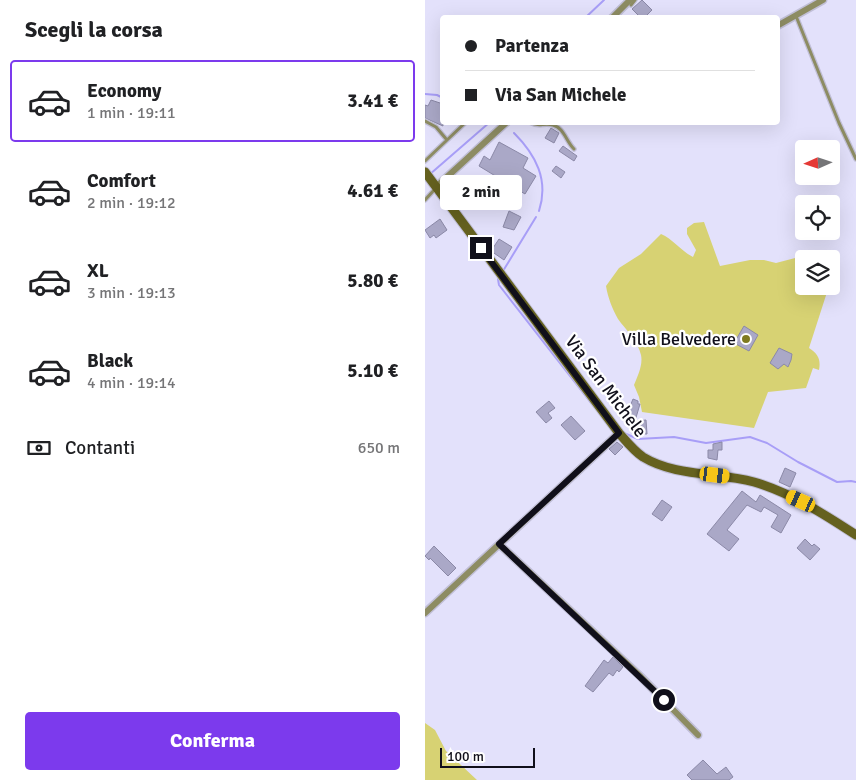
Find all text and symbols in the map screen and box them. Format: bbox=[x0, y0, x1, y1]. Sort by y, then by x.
text: Scegli la corsa bbox=[25, 16, 163, 43]
text: Partenza bbox=[495, 34, 569, 58]
icon: car bbox=[27, 79, 72, 124]
text: Economy bbox=[87, 79, 161, 103]
text: Via San Michele bbox=[495, 83, 626, 107]
text: 3.41 € bbox=[347, 89, 398, 113]
text: 1 min · 19:11 bbox=[87, 103, 176, 123]
north arrow bbox=[795, 140, 840, 185]
map controls bbox=[795, 140, 840, 295]
icon: car bbox=[27, 169, 72, 214]
text: Comfort bbox=[87, 169, 156, 193]
callout: 2 min bbox=[440, 176, 522, 210]
text: 4.61 € bbox=[347, 179, 398, 203]
text: 2 min bbox=[462, 182, 500, 202]
text: 2 min · 19:12 bbox=[87, 193, 176, 213]
button: locate bbox=[795, 195, 840, 240]
route end bbox=[470, 237, 492, 259]
button: layers bbox=[795, 250, 840, 295]
icon: car bbox=[27, 259, 72, 304]
text: XL bbox=[87, 259, 109, 283]
text: 5.80 € bbox=[347, 269, 398, 293]
text: 3 min · 19:13 bbox=[87, 283, 176, 303]
place label: Villa Belvedere bbox=[621, 328, 736, 350]
street label: Via San Michele bbox=[560, 331, 652, 441]
marker: Villa Belvedere bbox=[740, 333, 752, 345]
icon: car bbox=[27, 349, 72, 394]
text: Black bbox=[87, 349, 133, 373]
text: 5.10 € bbox=[347, 359, 398, 383]
text: 4 min · 19:14 bbox=[87, 373, 176, 393]
icon: cash bbox=[25, 434, 53, 462]
text: Contanti bbox=[65, 436, 135, 460]
text: 650 m bbox=[358, 438, 400, 458]
car bbox=[699, 466, 730, 484]
car bbox=[784, 488, 817, 514]
route start bbox=[653, 689, 675, 711]
button: Conferma bbox=[25, 712, 400, 770]
scale bar bbox=[440, 745, 535, 768]
text: 100 m bbox=[447, 748, 484, 765]

